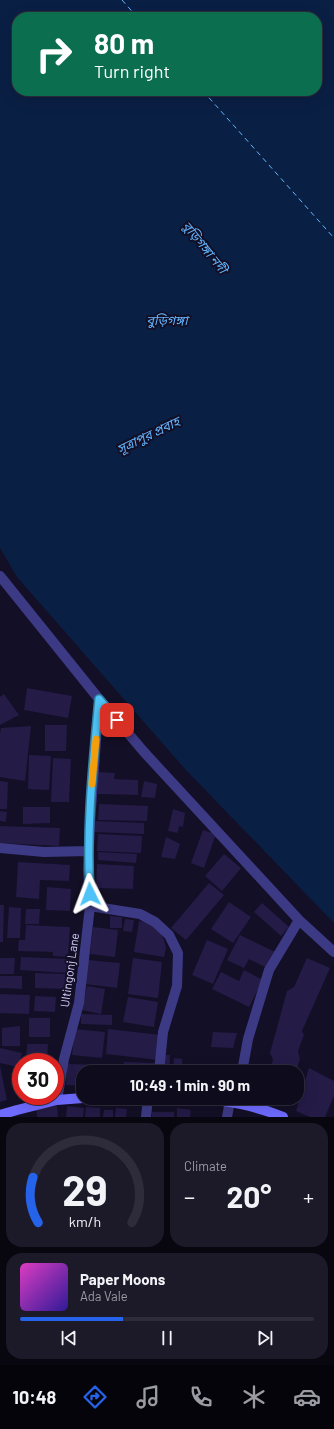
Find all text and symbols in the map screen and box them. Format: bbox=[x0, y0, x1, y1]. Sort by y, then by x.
text: 80 m bbox=[94, 26, 154, 60]
icon: right bbox=[28, 28, 80, 80]
text: Turn right bbox=[94, 60, 170, 82]
water label: বুড়িগঙ্গা নদী bbox=[179, 218, 232, 278]
water label: বুড়িগঙ্গা bbox=[146, 312, 190, 328]
water label: সূত্রাপুর প্রবাহ bbox=[114, 412, 185, 458]
pin bbox=[100, 703, 134, 737]
icon: arrive bbox=[106, 709, 128, 731]
position arrow bbox=[69, 873, 111, 915]
street label: Ultingonj Lane bbox=[57, 932, 81, 1008]
speed limit sign: 30 bbox=[12, 1053, 64, 1105]
text: 10:49 · 1 min · 90 m bbox=[130, 1076, 250, 1094]
text: Climate bbox=[184, 1158, 227, 1174]
text: 29 bbox=[62, 1164, 108, 1214]
text: 20° bbox=[226, 1178, 272, 1214]
text: − bbox=[184, 1183, 195, 1209]
text: + bbox=[303, 1183, 314, 1209]
text: km/h bbox=[69, 1213, 101, 1230]
text: Paper Moons bbox=[80, 1270, 165, 1288]
text: Ada Vale bbox=[80, 1288, 128, 1304]
icon: previous bbox=[58, 1327, 80, 1349]
icon: pause bbox=[156, 1327, 178, 1349]
icon: next bbox=[254, 1327, 276, 1349]
icon: directions bbox=[81, 1383, 109, 1411]
icon: music bbox=[134, 1383, 162, 1411]
icon: phone bbox=[187, 1383, 215, 1411]
icon: climate bbox=[240, 1383, 268, 1411]
icon: car bbox=[293, 1383, 321, 1411]
text: 10:48 bbox=[13, 1386, 56, 1408]

